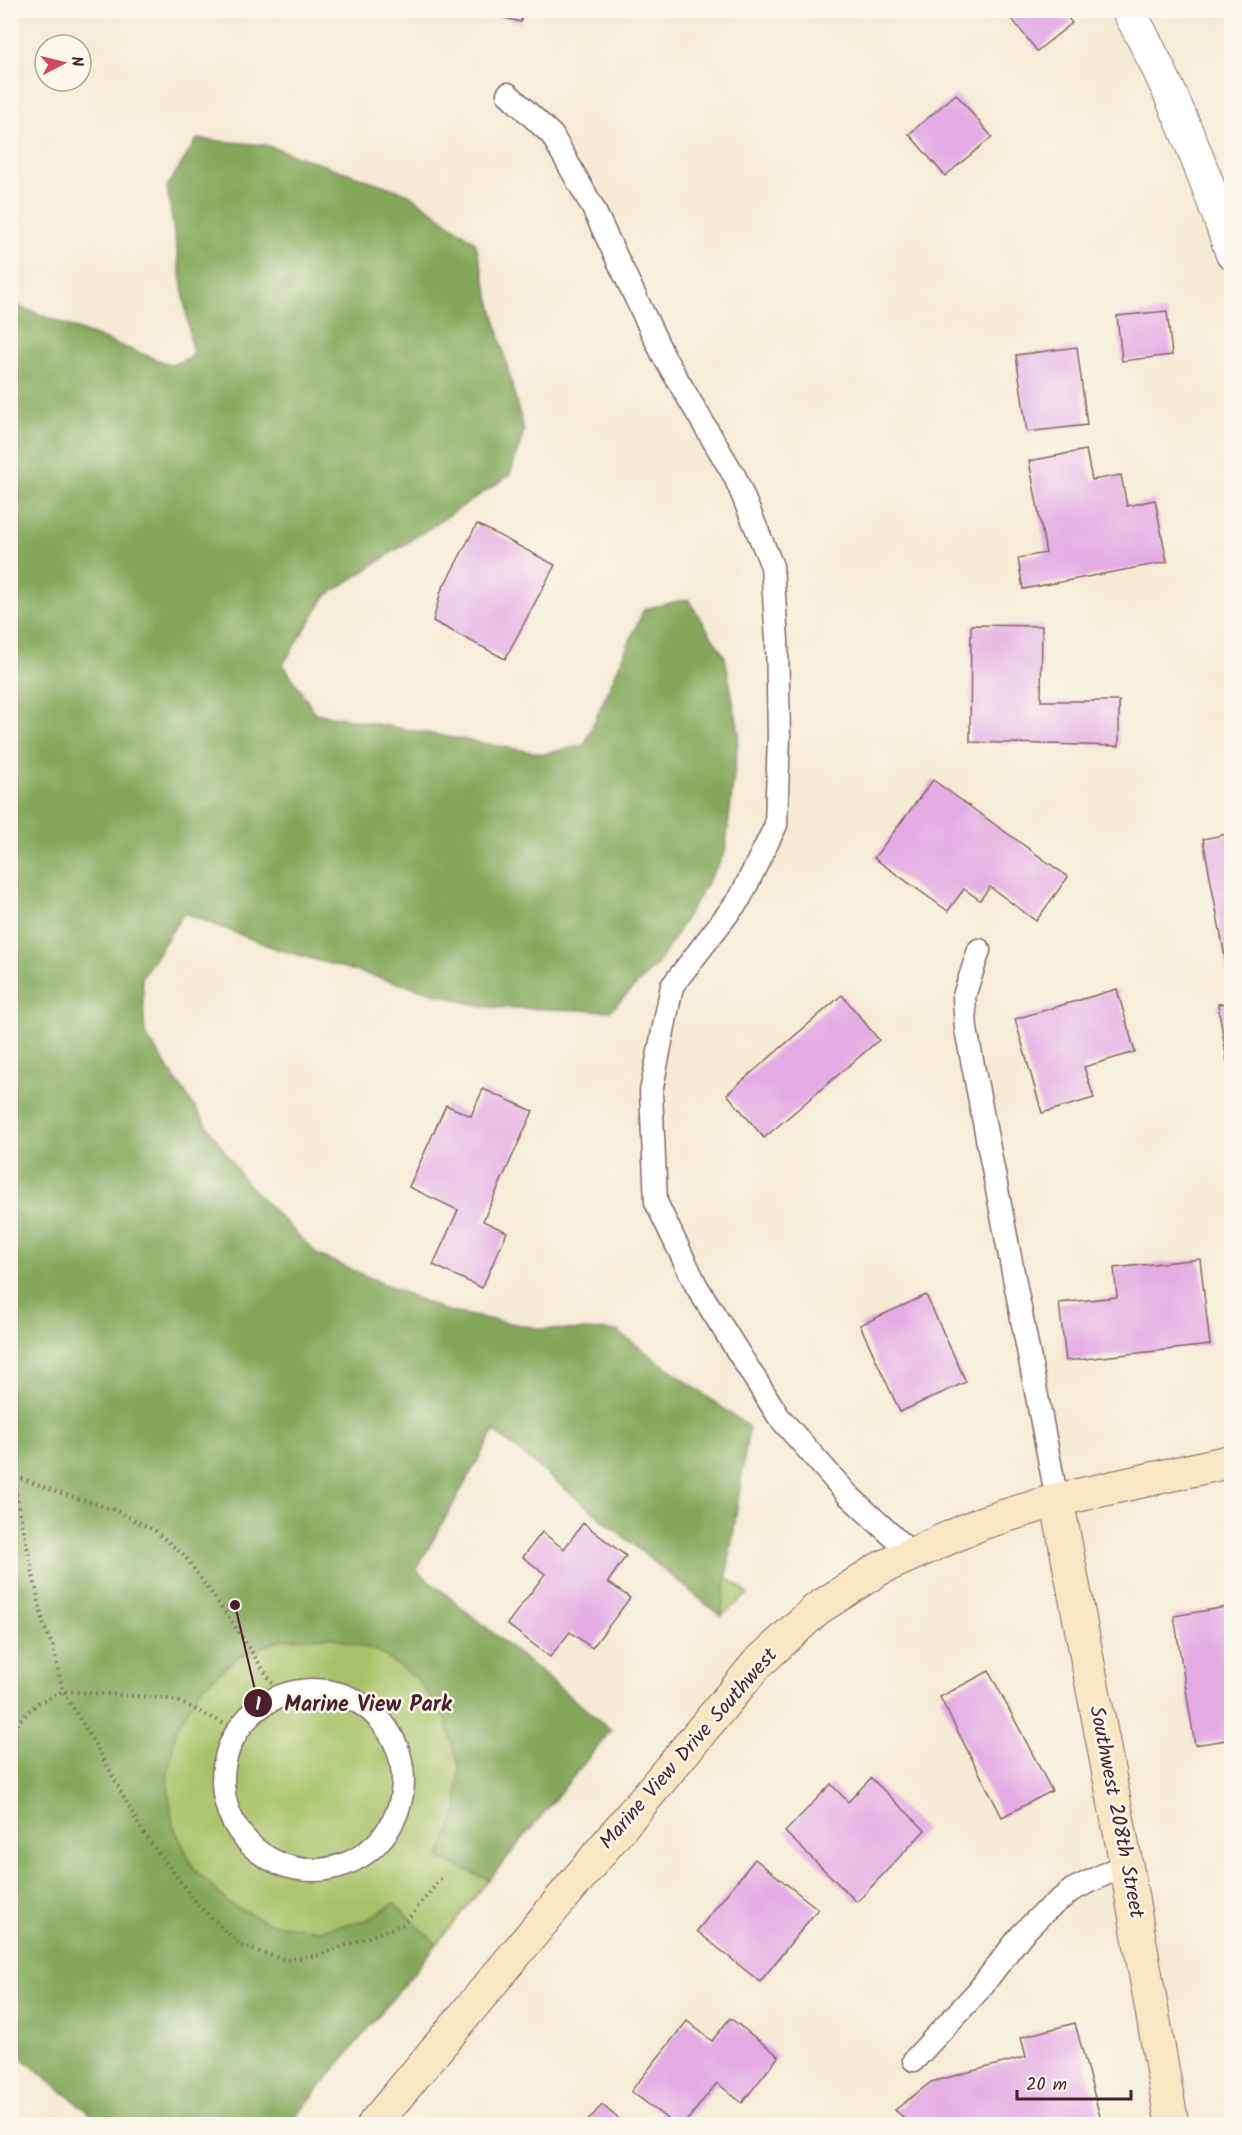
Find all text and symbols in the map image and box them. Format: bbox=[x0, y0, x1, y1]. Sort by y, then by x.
north arrow bbox=[33, 33, 93, 93]
text: N bbox=[63, 55, 89, 68]
street label: Marine View Drive Southwest bbox=[592, 1640, 787, 1857]
callout: Marine View Park bbox=[243, 1683, 464, 1723]
text: Marine View Park bbox=[284, 1688, 453, 1723]
text: 1 bbox=[255, 1691, 261, 1720]
street label: Southwest 208th Street bbox=[1079, 1703, 1153, 1922]
scale bar bbox=[1017, 2063, 1131, 2101]
text: 20 m bbox=[1026, 2071, 1067, 2100]

